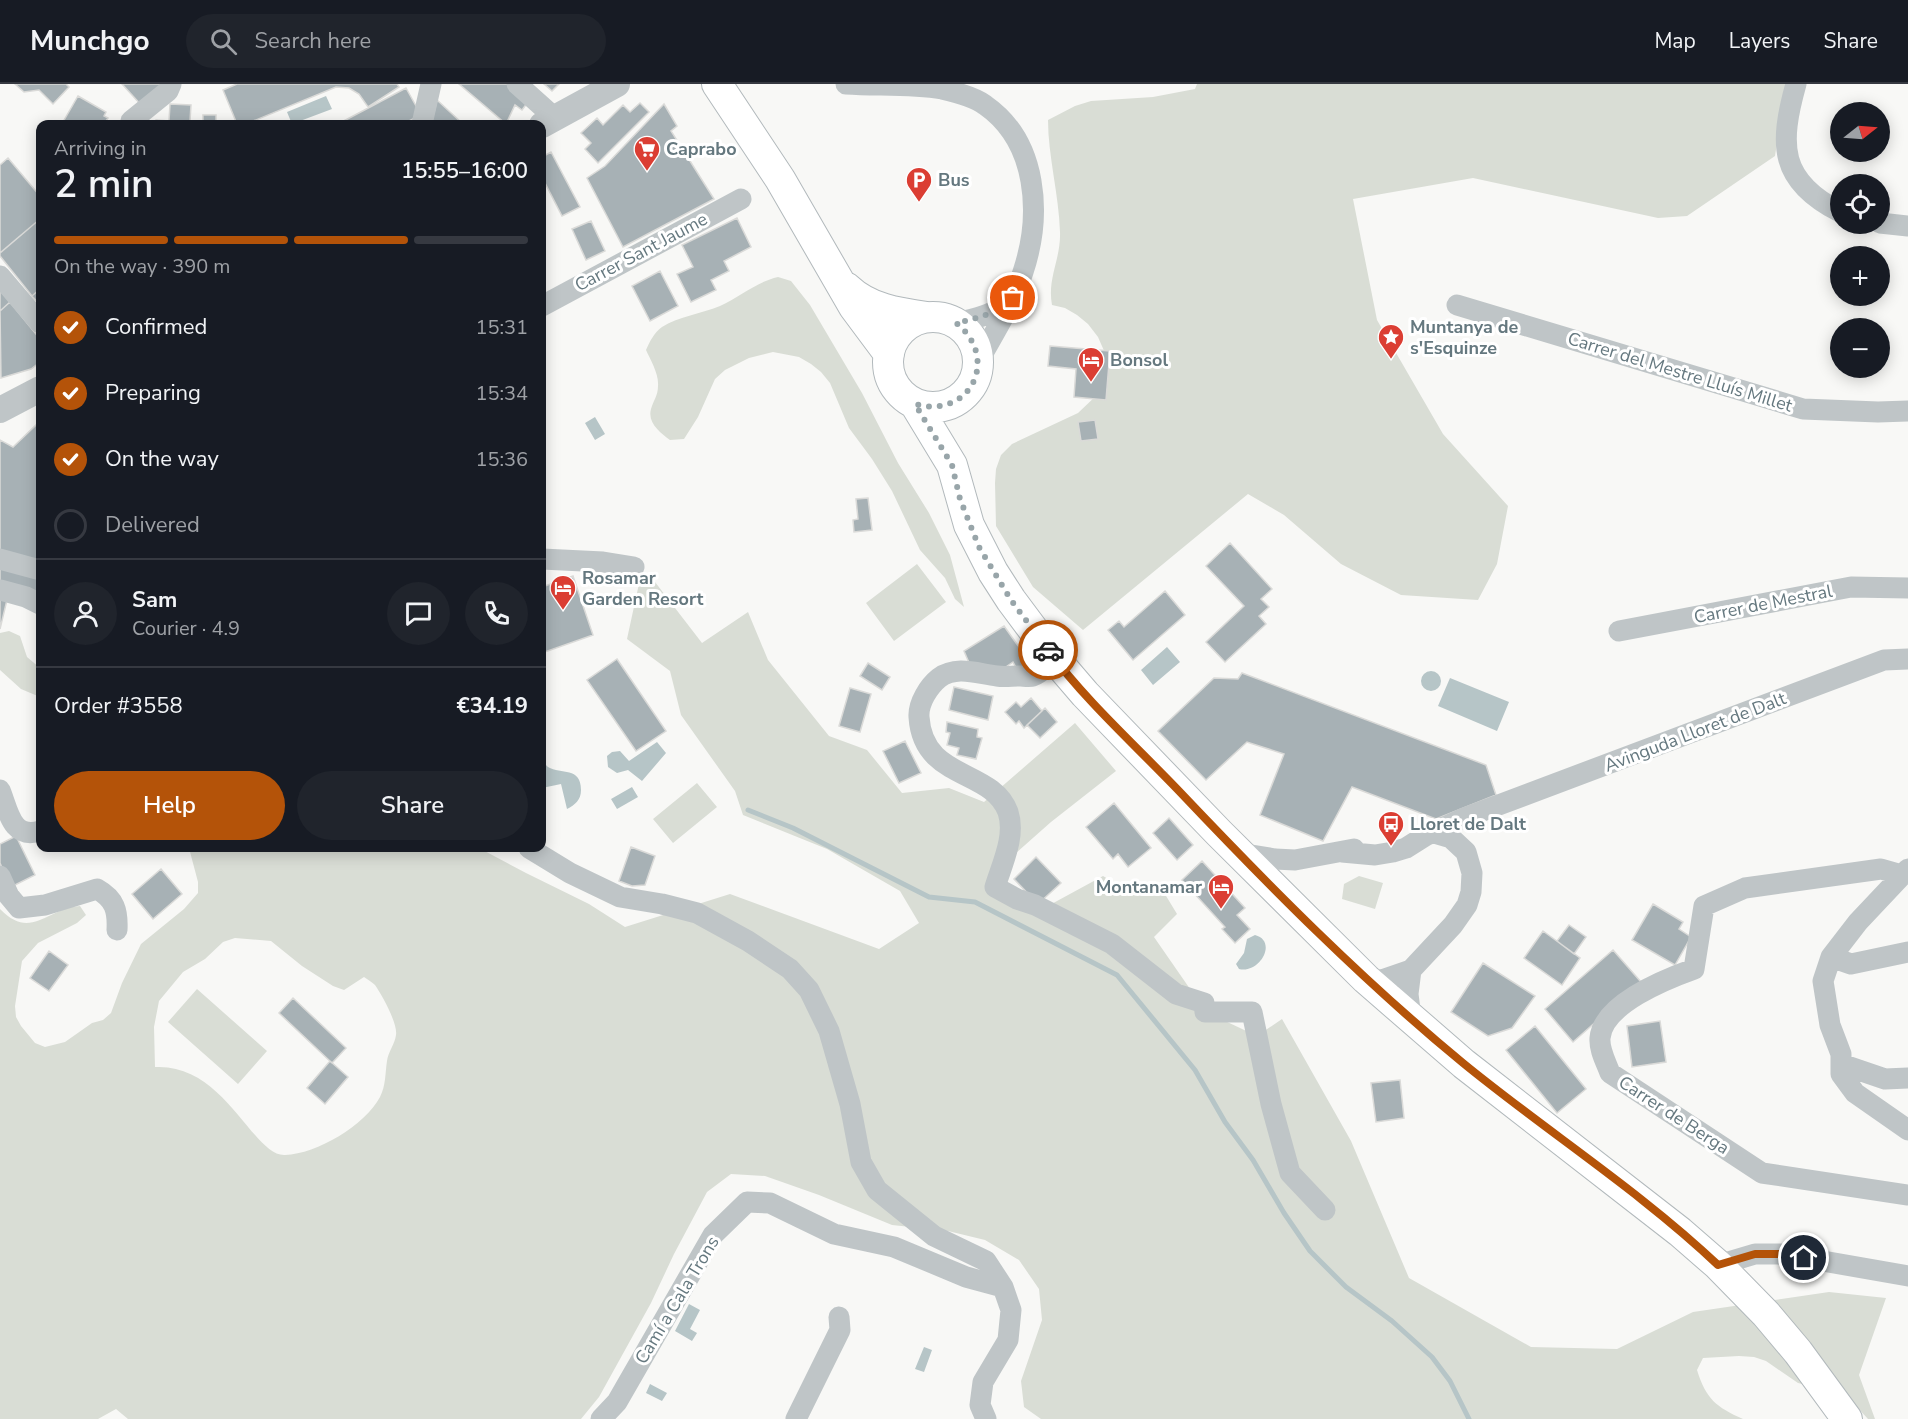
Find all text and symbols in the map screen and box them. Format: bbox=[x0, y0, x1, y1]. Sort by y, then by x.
search box bbox=[186, 14, 606, 68]
text: Munchgo bbox=[30, 22, 150, 60]
icon: search bbox=[207, 25, 240, 58]
text: Search here bbox=[255, 26, 371, 56]
text: Map bbox=[1654, 27, 1696, 55]
text: Layers bbox=[1729, 27, 1790, 55]
text: Share bbox=[1823, 27, 1878, 55]
north arrow bbox=[1830, 102, 1890, 162]
map controls bbox=[1830, 102, 1890, 378]
supermarket icon: Caprabo bbox=[632, 134, 662, 172]
text: Arriving in bbox=[54, 135, 147, 162]
place label: Caprabo bbox=[666, 137, 737, 161]
text: 15:55–16:00 bbox=[401, 156, 528, 186]
text: 2 min bbox=[54, 158, 153, 211]
parking icon: Bus bbox=[904, 165, 934, 203]
place label: Bus bbox=[938, 168, 970, 192]
button: locate bbox=[1830, 174, 1890, 234]
street label: Carrer Sant Jaume bbox=[570, 207, 712, 297]
button: + bbox=[1830, 246, 1890, 306]
text: On the way · 390 m bbox=[54, 253, 230, 280]
pin bbox=[987, 272, 1038, 323]
icon: bag bbox=[996, 281, 1029, 314]
icon: check bbox=[54, 311, 87, 344]
text: Confirmed bbox=[105, 312, 207, 342]
text: 15:31 bbox=[475, 314, 528, 341]
place label: Muntanya de s'Esquinze bbox=[1410, 315, 1519, 360]
button: − bbox=[1830, 318, 1890, 378]
place icon: Muntanya de s'Esquinze bbox=[1376, 322, 1406, 360]
street label: Carrer del Mestre Lluís Millet bbox=[1565, 326, 1796, 418]
hotel icon: Bonsol bbox=[1076, 345, 1106, 383]
place label: Bonsol bbox=[1110, 348, 1168, 372]
icon: check bbox=[54, 377, 87, 410]
text: Preparing bbox=[105, 378, 201, 408]
text: 15:34 bbox=[475, 380, 528, 407]
icon: check bbox=[54, 443, 87, 476]
text: On the way bbox=[105, 444, 219, 474]
text: 15:36 bbox=[475, 446, 528, 473]
text: Delivered bbox=[105, 510, 200, 540]
place label: Rosamar Garden Resort bbox=[582, 566, 704, 611]
hotel icon: Rosamar Garden Resort bbox=[548, 573, 578, 611]
street label: Carrer de Mestral bbox=[1692, 579, 1835, 629]
button: person bbox=[54, 582, 117, 645]
button: chat bbox=[387, 582, 450, 645]
button: phone bbox=[465, 582, 528, 645]
text: Sam bbox=[132, 585, 177, 615]
text: Courier · 4.9 bbox=[132, 615, 240, 642]
courier bbox=[1018, 620, 1078, 680]
icon: car bbox=[1032, 634, 1065, 667]
street label: Avinguda Lloret de Dalt bbox=[1601, 686, 1790, 778]
text: Order #3558 bbox=[54, 691, 183, 721]
text: €34.19 bbox=[457, 691, 528, 721]
button: Help bbox=[54, 771, 285, 840]
button: Share bbox=[297, 771, 528, 840]
bus stop icon: Lloret de Dalt bbox=[1376, 809, 1406, 847]
place label: Lloret de Dalt bbox=[1410, 812, 1526, 836]
hotel icon: Montanamar bbox=[1206, 872, 1236, 910]
place label: Montanamar bbox=[1096, 875, 1202, 899]
street label: Carrer de Berga bbox=[1614, 1070, 1734, 1160]
street label: Camí a Cala Trons bbox=[629, 1232, 725, 1368]
pin bbox=[1778, 1232, 1829, 1283]
icon: home bbox=[1787, 1241, 1820, 1274]

